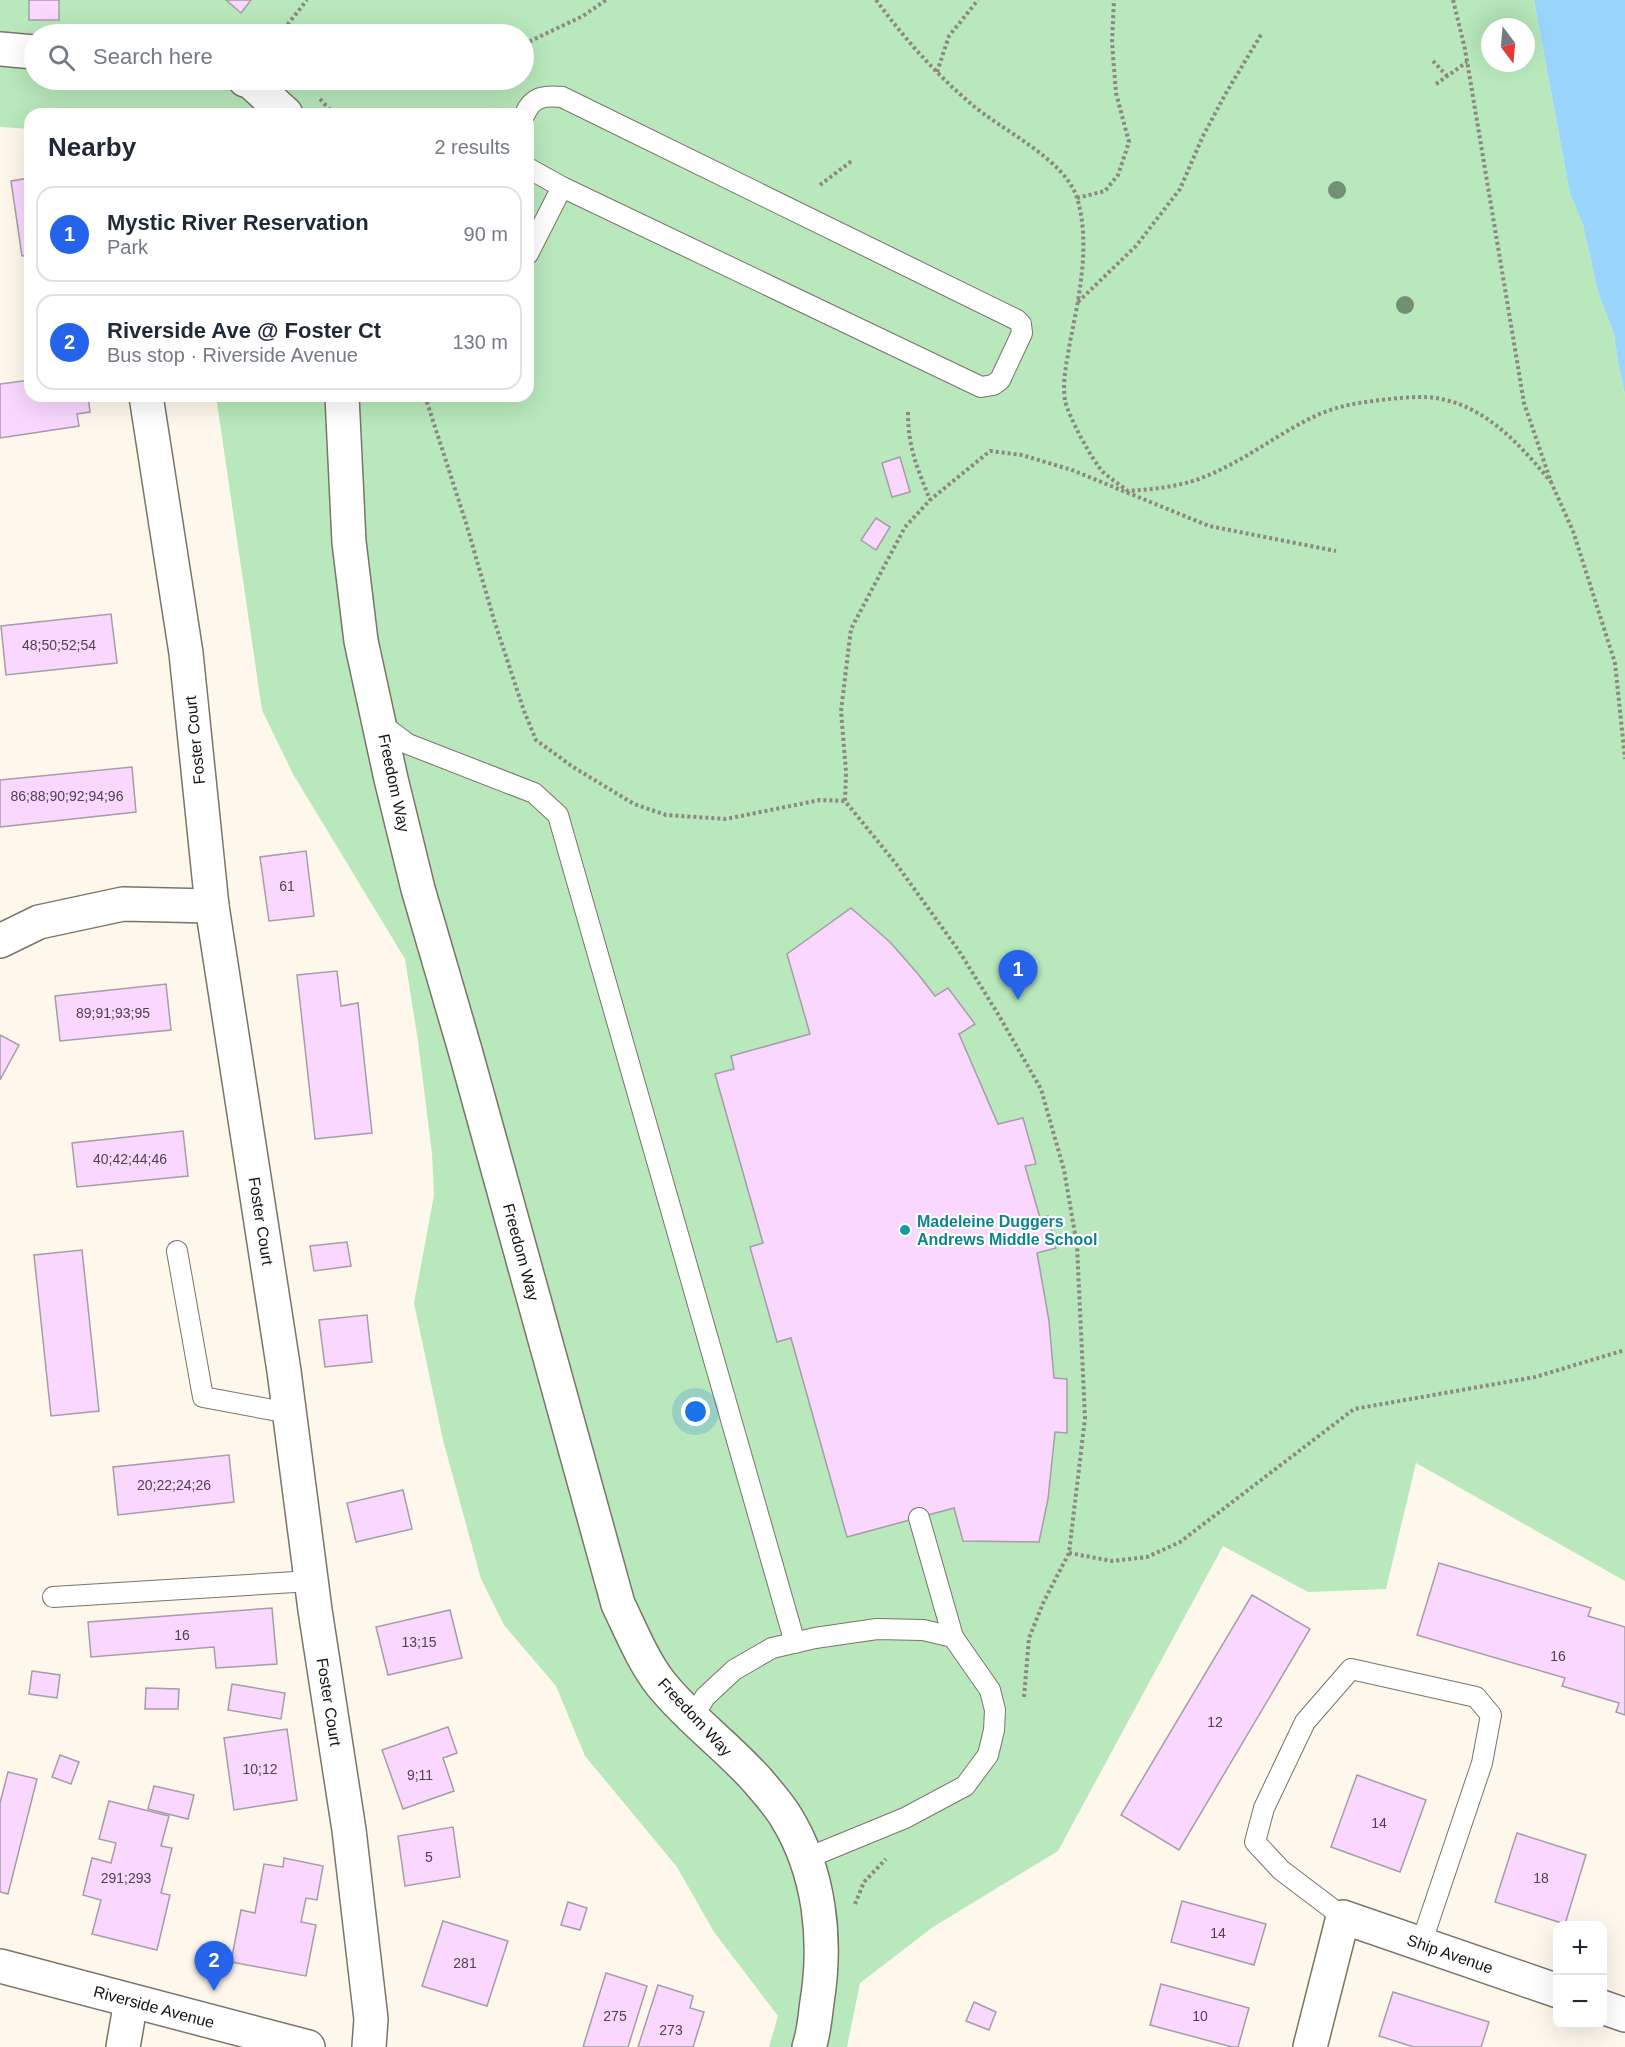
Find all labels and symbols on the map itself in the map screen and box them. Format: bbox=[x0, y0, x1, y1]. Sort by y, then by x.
north arrow bbox=[1481, 18, 1535, 72]
house number: 48;50;52;54 bbox=[22, 637, 96, 653]
street label: Foster Court bbox=[182, 694, 208, 785]
street label: Freedom Way bbox=[375, 732, 413, 834]
house number: 86;88;90;92;94;96 bbox=[11, 788, 124, 804]
house number: 61 bbox=[279, 878, 295, 894]
pin: 1 bbox=[998, 950, 1038, 1000]
house number: 89;91;93;95 bbox=[76, 1005, 150, 1021]
house number: 40;42;44;46 bbox=[93, 1151, 167, 1167]
street label: Foster Court bbox=[246, 1176, 276, 1267]
street label: Freedom Way bbox=[500, 1202, 542, 1302]
place label: Madeleine Duggers Andrews Middle School bbox=[917, 1213, 1097, 1248]
marker: Madeleine Duggers Andrews Middle School bbox=[898, 1223, 912, 1237]
your location bbox=[681, 1397, 710, 1426]
house number: 20;22;24;26 bbox=[137, 1477, 211, 1493]
house number: 16 bbox=[174, 1627, 190, 1643]
house number: 13;15 bbox=[401, 1634, 437, 1650]
house number: 16 bbox=[1550, 1648, 1566, 1664]
street label: Foster Court bbox=[314, 1657, 344, 1748]
street label: Freedom Way bbox=[655, 1675, 735, 1759]
house number: 12 bbox=[1207, 1714, 1223, 1730]
house number: 10;12 bbox=[242, 1761, 278, 1777]
house number: 9;11 bbox=[407, 1767, 433, 1783]
house number: 14 bbox=[1371, 1815, 1387, 1831]
house number: 5 bbox=[425, 1849, 433, 1865]
house number: 291;293 bbox=[101, 1870, 152, 1886]
house number: 18 bbox=[1533, 1870, 1549, 1886]
house number: 14 bbox=[1210, 1925, 1226, 1941]
street label: Ship Avenue bbox=[1405, 1931, 1495, 1977]
pin: 2 bbox=[194, 1942, 234, 1991]
house number: 281 bbox=[453, 1955, 477, 1971]
street label: Riverside Avenue bbox=[92, 1983, 216, 2031]
house number: 275 bbox=[603, 2008, 627, 2024]
house number: 10 bbox=[1192, 2008, 1208, 2024]
house number: 273 bbox=[659, 2022, 683, 2038]

